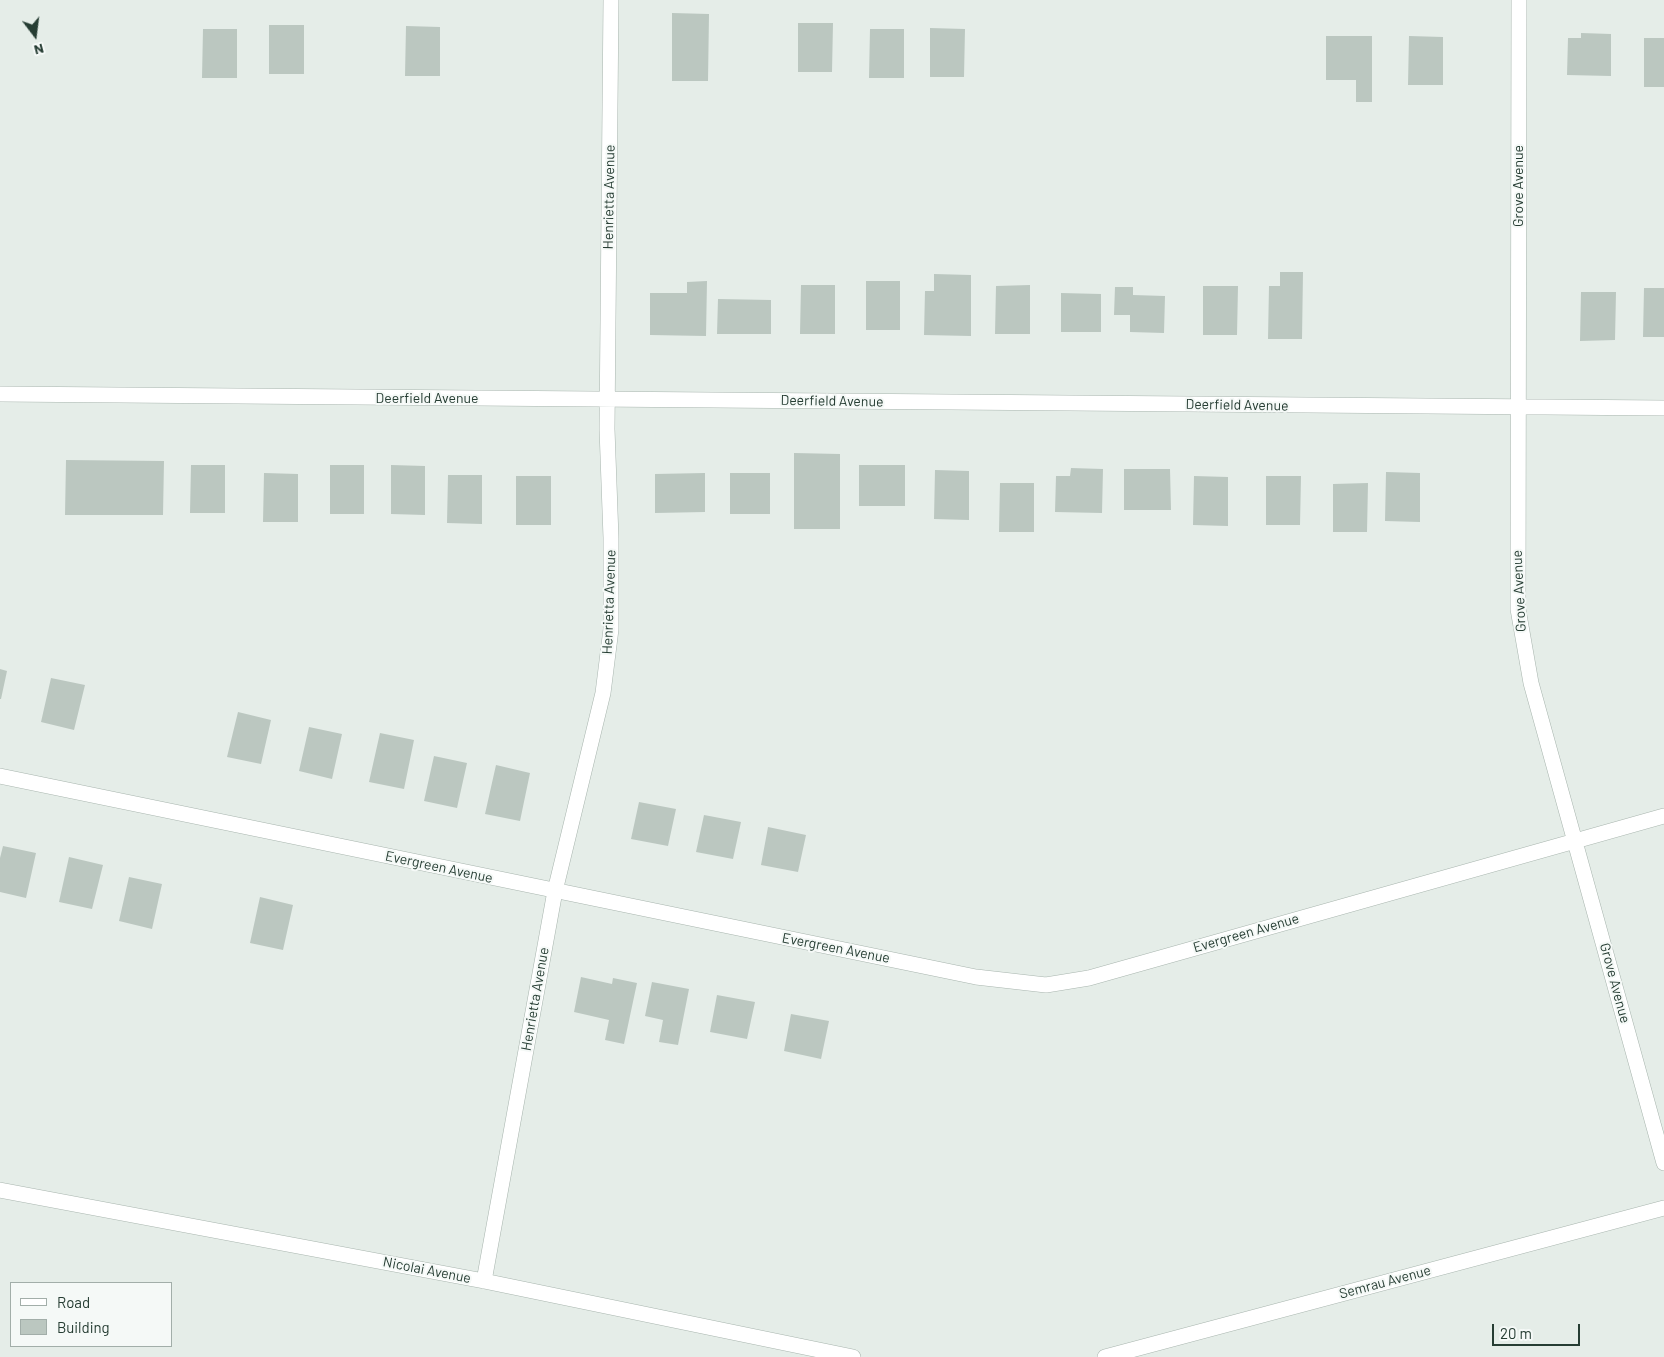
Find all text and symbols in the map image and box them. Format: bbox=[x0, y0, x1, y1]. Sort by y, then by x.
north arrow bbox=[10, 10, 60, 60]
text: N bbox=[32, 41, 46, 59]
street label: Henrietta Avenue bbox=[600, 144, 618, 250]
street label: Grove Avenue bbox=[1510, 145, 1526, 227]
street label: Deerfield Avenue bbox=[376, 390, 478, 406]
street label: Deerfield Avenue bbox=[780, 392, 884, 410]
street label: Deerfield Avenue bbox=[1185, 396, 1289, 414]
street label: Henrietta Avenue bbox=[599, 549, 619, 655]
street label: Grove Avenue bbox=[1508, 550, 1530, 632]
street label: Evergreen Avenue bbox=[384, 847, 494, 887]
street label: Evergreen Avenue bbox=[1191, 910, 1301, 956]
street label: Evergreen Avenue bbox=[781, 929, 891, 967]
street label: Grove Avenue bbox=[1596, 941, 1634, 1025]
street label: Henrietta Avenue bbox=[518, 946, 552, 1052]
street label: Nicolai Avenue bbox=[382, 1253, 472, 1287]
street label: Semrau Avenue bbox=[1337, 1262, 1433, 1302]
legend bbox=[10, 1282, 172, 1347]
text: Road bbox=[57, 1293, 90, 1311]
scale bar bbox=[1494, 1314, 1582, 1346]
text: Building bbox=[57, 1318, 110, 1336]
text: 20 m bbox=[1500, 1324, 1532, 1342]

